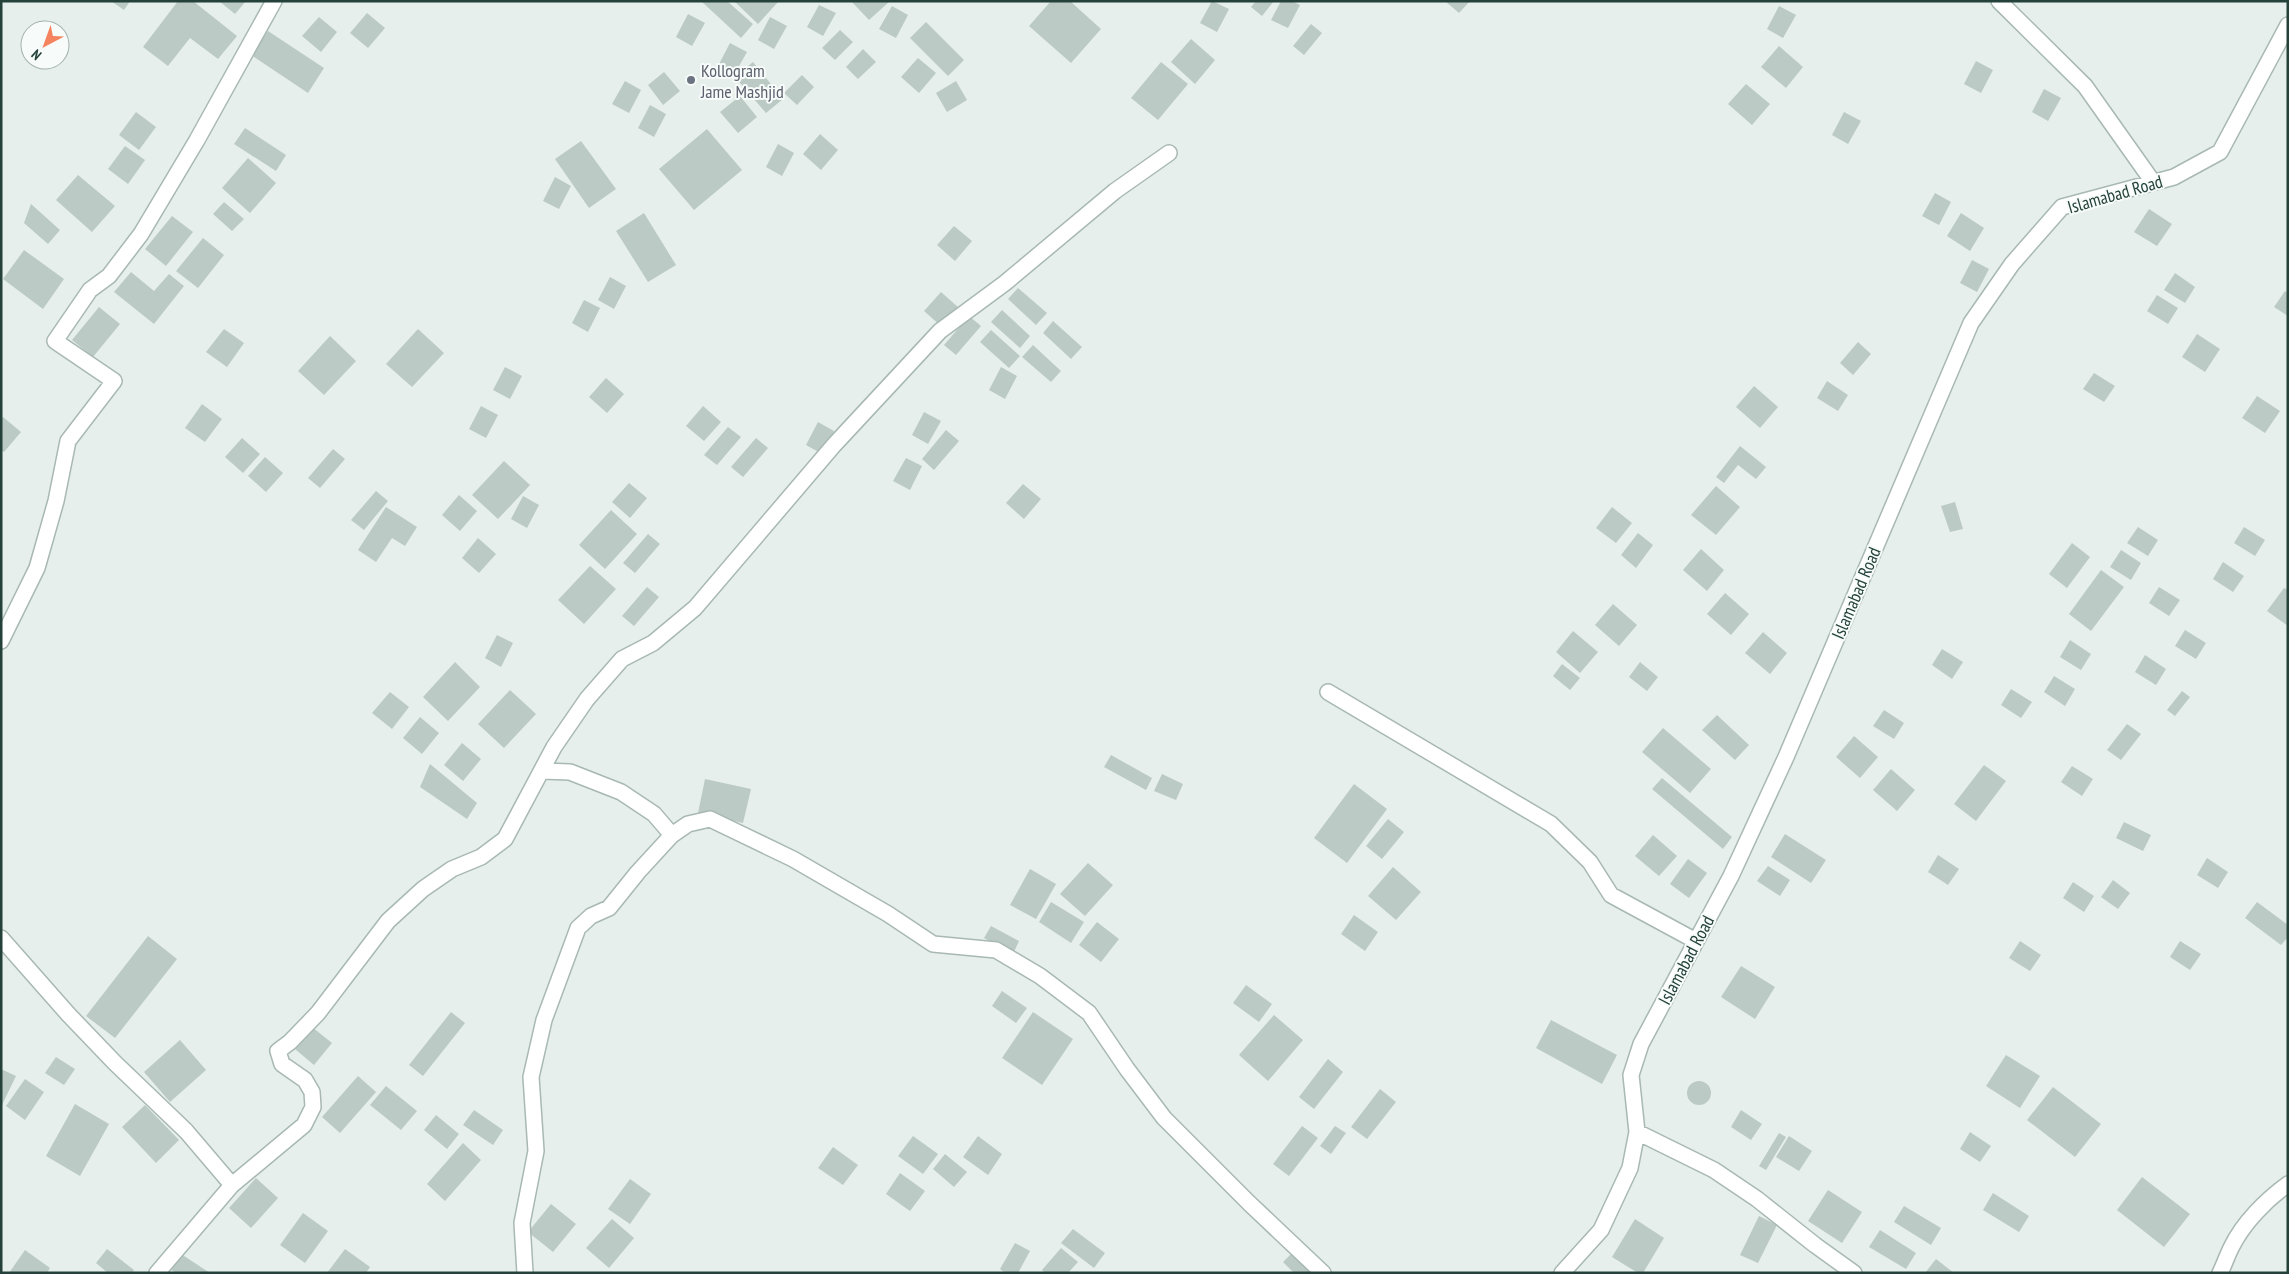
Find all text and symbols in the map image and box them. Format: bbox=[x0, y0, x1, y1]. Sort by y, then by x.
north arrow bbox=[20, 20, 70, 70]
text: N bbox=[28, 46, 45, 64]
place label: Kollogram Jame Mashjid bbox=[700, 59, 784, 103]
marker: Kollogram Jame Mashjid bbox=[685, 74, 697, 86]
street label: Islamabad Road bbox=[2065, 169, 2165, 219]
street label: Islamabad Road bbox=[1826, 543, 1886, 643]
street label: Islamabad Road bbox=[1653, 911, 1719, 1009]

